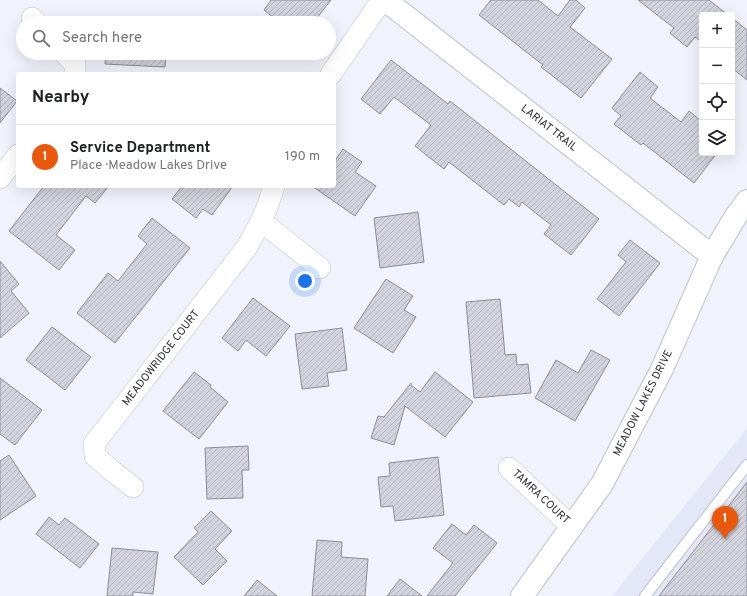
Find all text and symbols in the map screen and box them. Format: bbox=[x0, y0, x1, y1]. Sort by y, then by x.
map controls bbox=[699, 12, 735, 156]
button: + bbox=[699, 12, 735, 48]
search box bbox=[16, 16, 336, 60]
icon: search bbox=[30, 27, 52, 49]
text: Search here bbox=[62, 29, 142, 48]
button: − bbox=[699, 48, 735, 84]
button: locate bbox=[699, 84, 735, 120]
text: Nearby bbox=[32, 87, 89, 109]
street label: LARIAT TRAIL bbox=[518, 102, 580, 154]
button: layers bbox=[699, 120, 735, 156]
text: Service Department bbox=[70, 139, 210, 158]
text: 1 bbox=[42, 149, 48, 165]
text: 190 m bbox=[285, 149, 320, 165]
text: Place · Meadow Lakes Drive bbox=[70, 158, 227, 174]
your location bbox=[295, 271, 315, 291]
street label: MEADOWRIDGE COURT bbox=[119, 307, 203, 409]
street label: MEADOW LAKES DRIVE bbox=[610, 348, 676, 458]
street label: TAMRA COURT bbox=[509, 467, 573, 527]
pin: 1 bbox=[712, 506, 738, 539]

